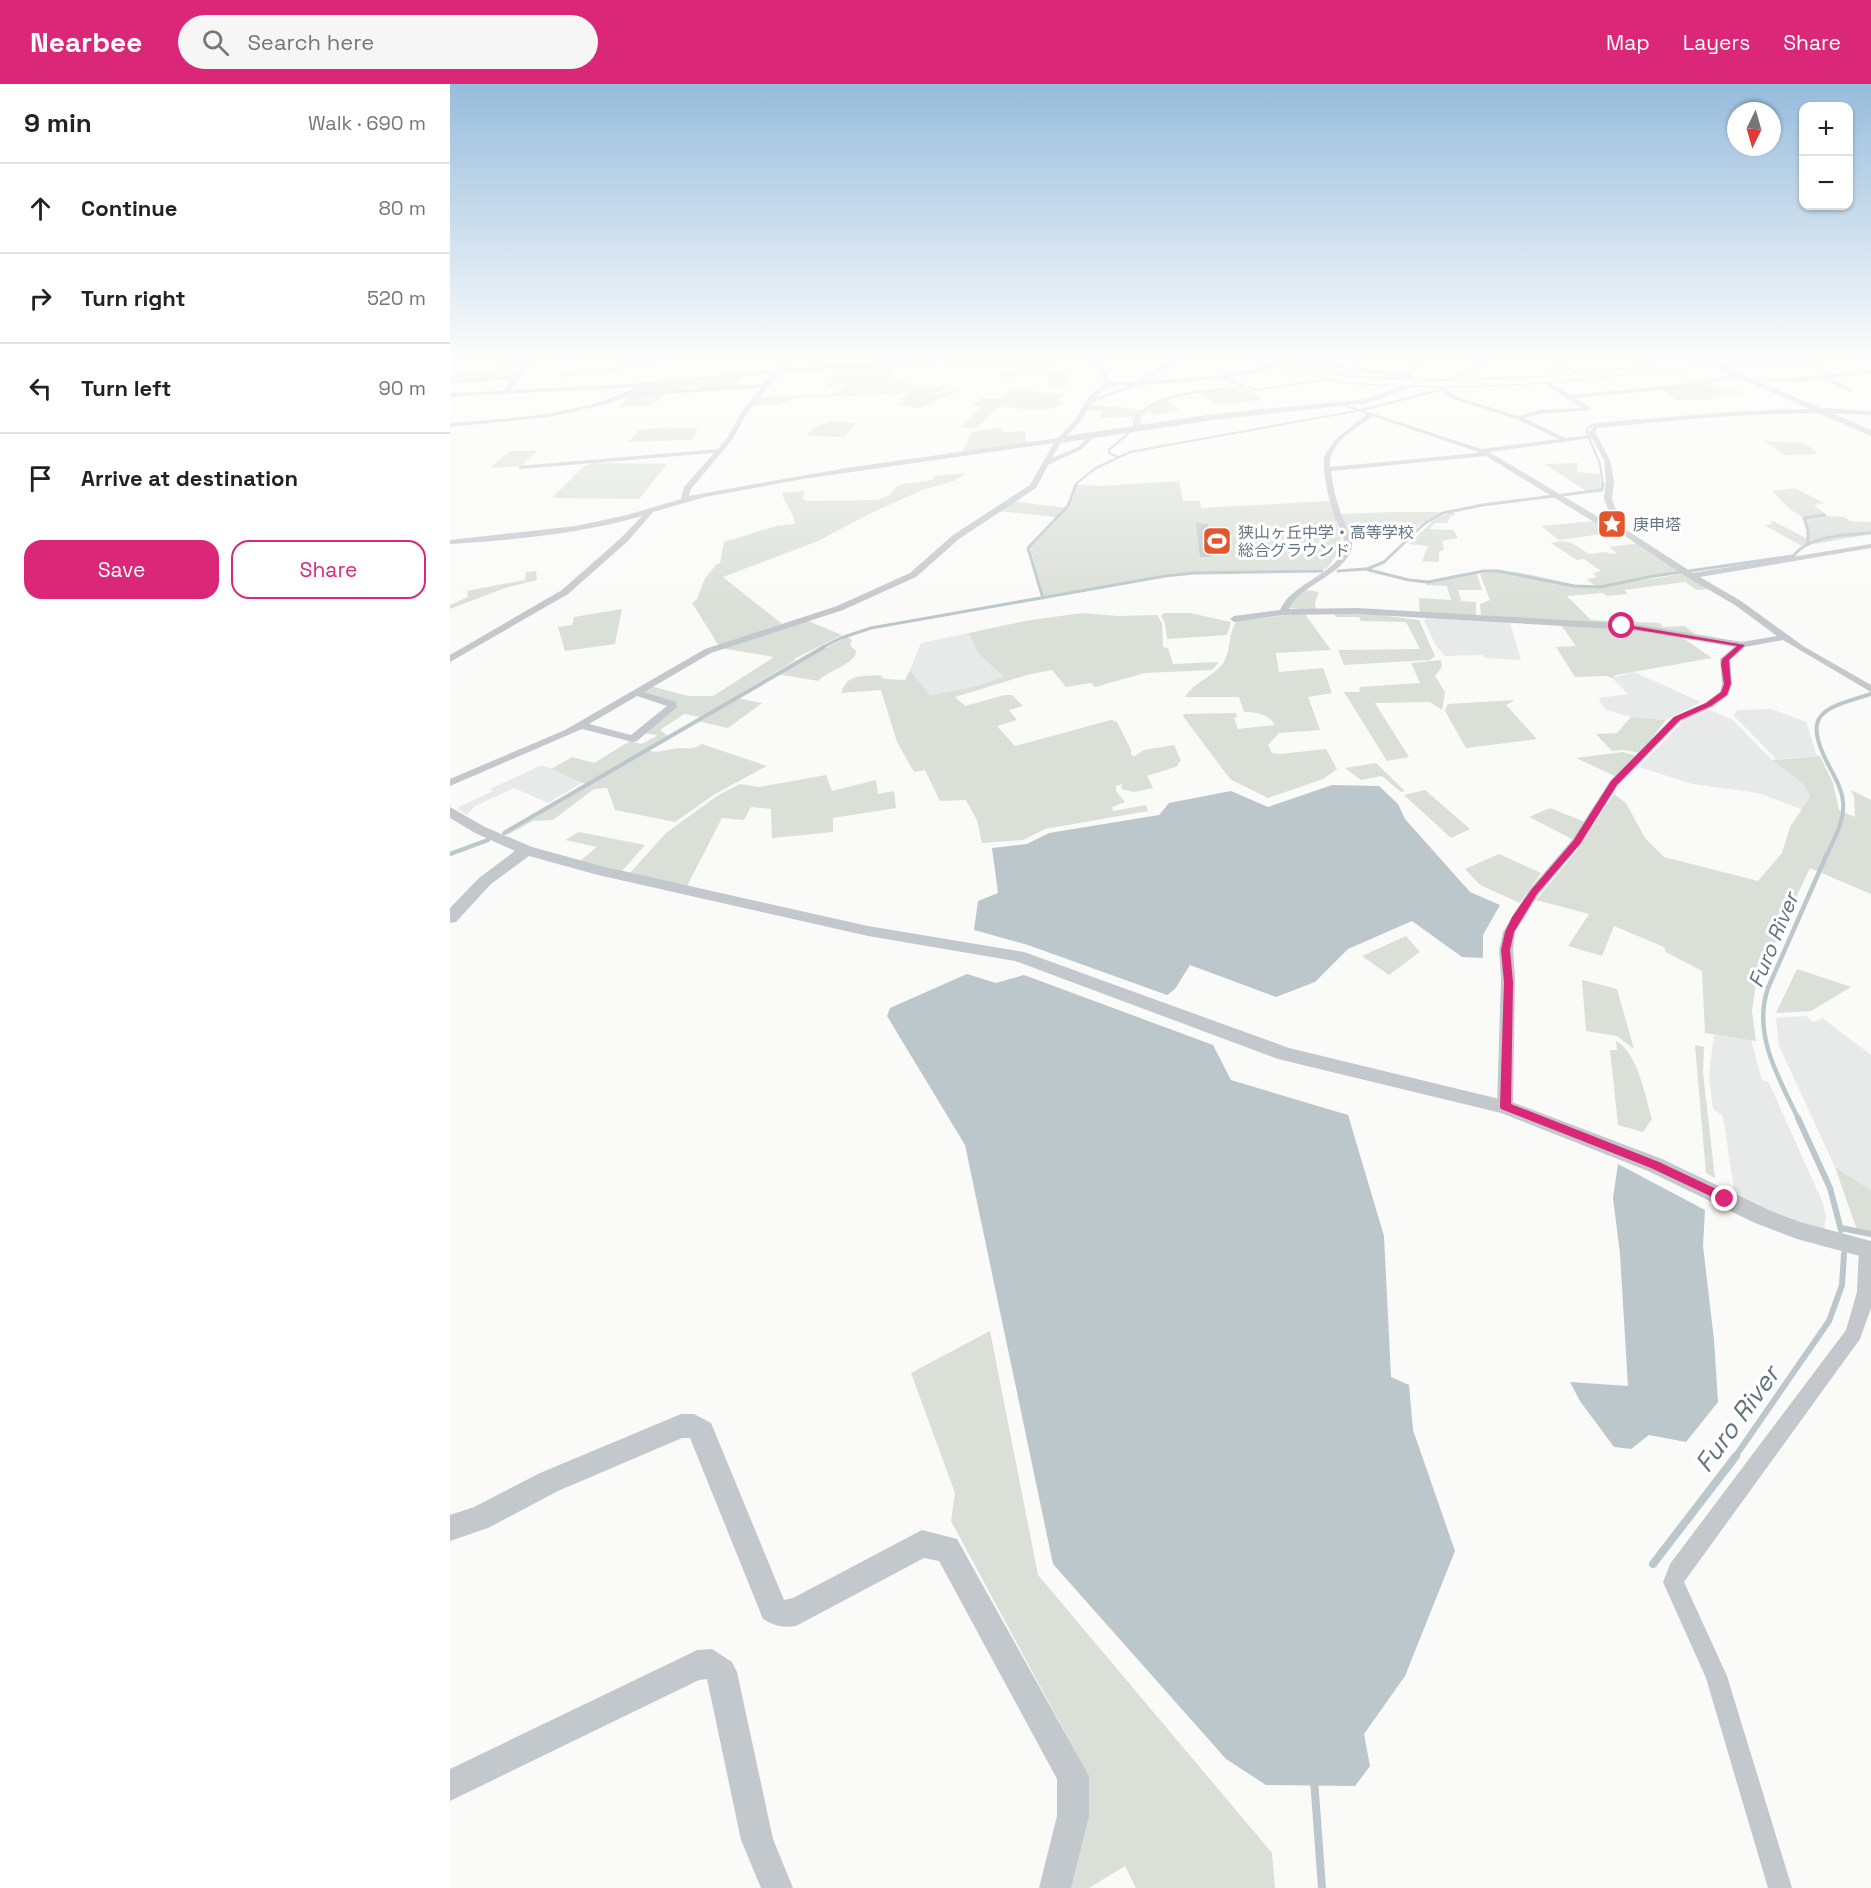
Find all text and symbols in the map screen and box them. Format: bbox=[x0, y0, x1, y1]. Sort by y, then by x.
search box bbox=[178, 15, 598, 69]
text: Nearbee bbox=[30, 24, 142, 60]
icon: search bbox=[199, 26, 232, 59]
text: Search here bbox=[247, 28, 374, 56]
text: Map bbox=[1606, 29, 1650, 56]
text: Layers bbox=[1683, 29, 1750, 56]
text: Share bbox=[1783, 29, 1841, 56]
north arrow bbox=[1727, 102, 1781, 156]
map controls bbox=[1799, 102, 1853, 210]
button: + bbox=[1799, 102, 1853, 156]
text: 9 min bbox=[24, 106, 92, 140]
text: Walk · 690 m bbox=[308, 110, 426, 136]
button: − bbox=[1799, 156, 1853, 210]
icon: ahead bbox=[24, 192, 57, 225]
text: Continue bbox=[81, 194, 177, 222]
text: 80 m bbox=[378, 195, 426, 221]
icon: right bbox=[24, 282, 57, 315]
text: Turn right bbox=[81, 284, 186, 312]
text: 520 m bbox=[367, 285, 426, 311]
icon: left bbox=[24, 372, 57, 405]
text: Turn left bbox=[81, 374, 171, 402]
text: 90 m bbox=[379, 375, 426, 401]
icon: arrive bbox=[24, 462, 57, 495]
text: Arrive at destination bbox=[81, 464, 298, 492]
place icon: 庚申塔 bbox=[1596, 508, 1628, 540]
place label: 庚申塔 bbox=[1633, 514, 1681, 535]
place label: 狭山ヶ丘中学・高等学校 総合グラウンド bbox=[1238, 522, 1414, 561]
sports icon: 狭山ヶ丘中学・高等学校 総合グラウンド bbox=[1201, 525, 1233, 557]
button: Save bbox=[24, 540, 219, 599]
button: Share bbox=[231, 540, 426, 599]
route start bbox=[1608, 612, 1634, 638]
water label: Furo River bbox=[1742, 887, 1805, 991]
route end bbox=[1711, 1185, 1737, 1211]
water label: Furo River bbox=[1687, 1356, 1789, 1479]

